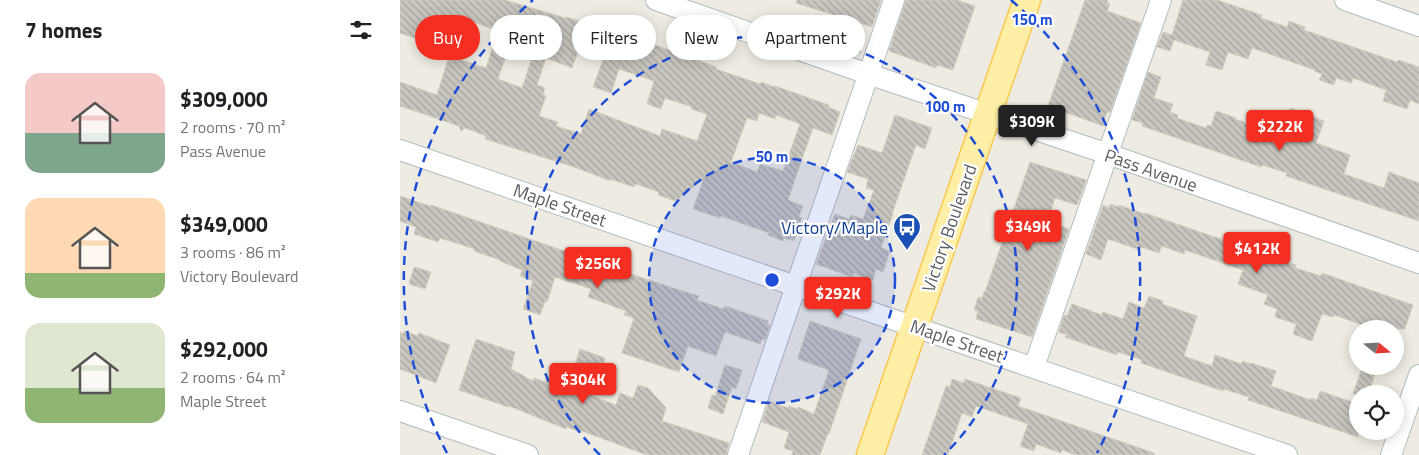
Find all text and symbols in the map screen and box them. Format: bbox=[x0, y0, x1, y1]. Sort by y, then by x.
text: 150 m bbox=[1011, 8, 1053, 31]
text: 7 homes bbox=[25, 14, 102, 46]
chip: Buy bbox=[415, 15, 480, 60]
chip: Rent bbox=[490, 15, 562, 60]
chip: Filters bbox=[572, 15, 656, 60]
chip: New bbox=[666, 15, 737, 60]
chip: Apartment bbox=[747, 15, 865, 60]
icon: filters bbox=[347, 16, 375, 44]
text: $309,000 bbox=[180, 83, 268, 115]
icon: home bbox=[65, 93, 125, 153]
text: 100 m bbox=[924, 95, 966, 118]
pin: $309K bbox=[997, 104, 1067, 147]
text: $309K bbox=[1009, 109, 1055, 133]
pin: $222K bbox=[1245, 110, 1315, 152]
text: $222K bbox=[1257, 114, 1303, 138]
text: 2 rooms · 70 m² bbox=[180, 115, 285, 139]
text: Pass Avenue bbox=[180, 139, 266, 163]
street label: Pass Avenue bbox=[1101, 142, 1201, 198]
text: 50 m bbox=[756, 145, 788, 168]
street label: Victory Boulevard bbox=[915, 161, 983, 295]
street label: Maple Street bbox=[510, 176, 611, 234]
text: $349,000 bbox=[180, 208, 268, 240]
pin: $349K bbox=[993, 210, 1063, 252]
bus stop icon: Victory/Maple bbox=[892, 212, 922, 251]
place label: Victory/Maple bbox=[781, 214, 888, 241]
text: $349K bbox=[1005, 214, 1051, 238]
icon: home bbox=[65, 218, 125, 278]
pin: $412K bbox=[1222, 232, 1292, 274]
text: $412K bbox=[1234, 236, 1280, 260]
text: 3 rooms · 86 m² bbox=[180, 240, 285, 264]
pin: $256K bbox=[563, 246, 633, 289]
text: $256K bbox=[575, 251, 621, 275]
text: Victory Boulevard bbox=[180, 264, 298, 288]
centre of rings bbox=[763, 271, 781, 289]
pin: $292K bbox=[803, 276, 873, 319]
text: $292K bbox=[815, 281, 861, 305]
street label: Maple Street bbox=[907, 312, 1008, 370]
north arrow bbox=[1349, 320, 1404, 375]
map controls bbox=[1349, 320, 1404, 440]
text: $292,000 bbox=[180, 333, 268, 365]
icon: home bbox=[65, 343, 125, 403]
pin: $304K bbox=[548, 362, 618, 405]
text: 2 rooms · 64 m² bbox=[180, 365, 285, 389]
text: $304K bbox=[560, 367, 606, 391]
button: locate bbox=[1349, 385, 1404, 440]
text: Maple Street bbox=[180, 389, 266, 413]

